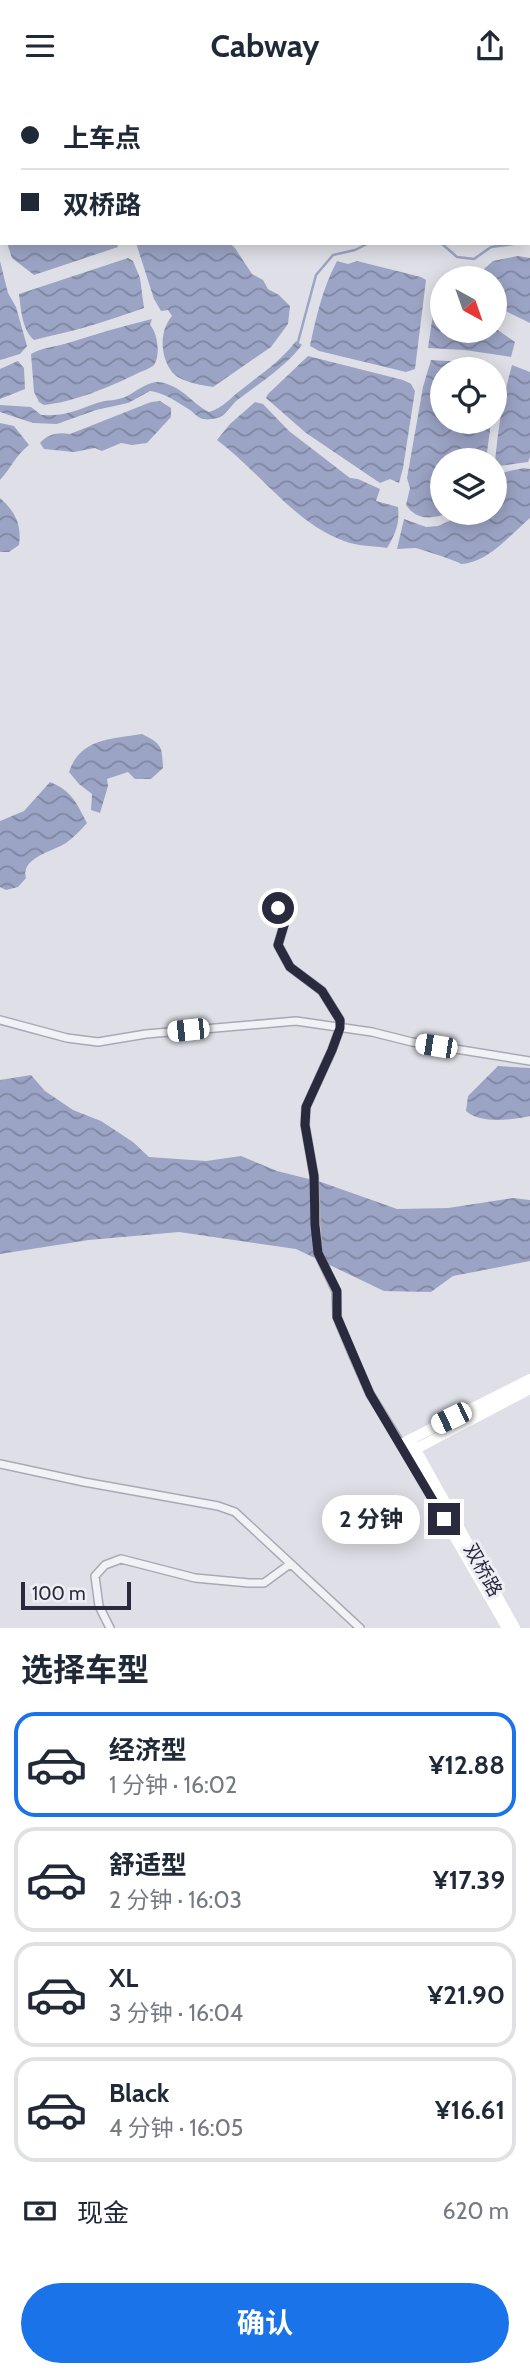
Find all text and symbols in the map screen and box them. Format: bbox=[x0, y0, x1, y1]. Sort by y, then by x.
text: Cabway bbox=[210, 26, 320, 65]
icon: menu bbox=[21, 27, 59, 65]
icon: share bbox=[471, 27, 509, 65]
text: 上车点 bbox=[63, 122, 141, 154]
text: 双桥路 bbox=[63, 189, 141, 221]
north arrow bbox=[430, 266, 508, 343]
map controls bbox=[430, 266, 507, 525]
button: locate bbox=[430, 357, 507, 434]
button: layers bbox=[430, 448, 507, 525]
route start bbox=[262, 892, 294, 924]
car bbox=[167, 1017, 210, 1043]
car bbox=[414, 1032, 459, 1060]
car bbox=[428, 1399, 475, 1437]
callout: 2 分钟 bbox=[322, 1495, 420, 1543]
route end bbox=[428, 1503, 460, 1535]
text: 2 分钟 bbox=[339, 1505, 403, 1533]
street label: 双桥路 bbox=[459, 1539, 507, 1601]
scale bar bbox=[21, 1579, 131, 1611]
text: 100 m bbox=[32, 1582, 86, 1605]
text: 选择车型 bbox=[21, 1650, 149, 1689]
icon: car bbox=[25, 1733, 88, 1796]
text: 经济型 bbox=[109, 1734, 187, 1766]
text: ¥12.88 bbox=[429, 1749, 505, 1781]
text: 1 分钟 · 16:02 bbox=[109, 1771, 237, 1799]
icon: car bbox=[25, 1848, 88, 1911]
text: 舒适型 bbox=[109, 1849, 187, 1881]
text: ¥17.39 bbox=[433, 1864, 505, 1896]
text: 2 分钟 · 16:03 bbox=[109, 1886, 242, 1914]
text: XL bbox=[109, 1962, 138, 1994]
icon: car bbox=[25, 1963, 88, 2026]
text: ¥21.90 bbox=[428, 1979, 505, 2011]
text: 3 分钟 · 16:04 bbox=[109, 1999, 243, 2027]
text: Black bbox=[109, 2077, 169, 2109]
icon: car bbox=[25, 2078, 88, 2141]
text: ¥16.61 bbox=[435, 2094, 505, 2126]
text: 4 分钟 · 16:05 bbox=[109, 2114, 243, 2142]
icon: cash bbox=[21, 2192, 59, 2230]
text: 现金 bbox=[77, 2197, 129, 2229]
text: 620 m bbox=[442, 2197, 509, 2225]
button: 确认 bbox=[21, 2283, 509, 2363]

